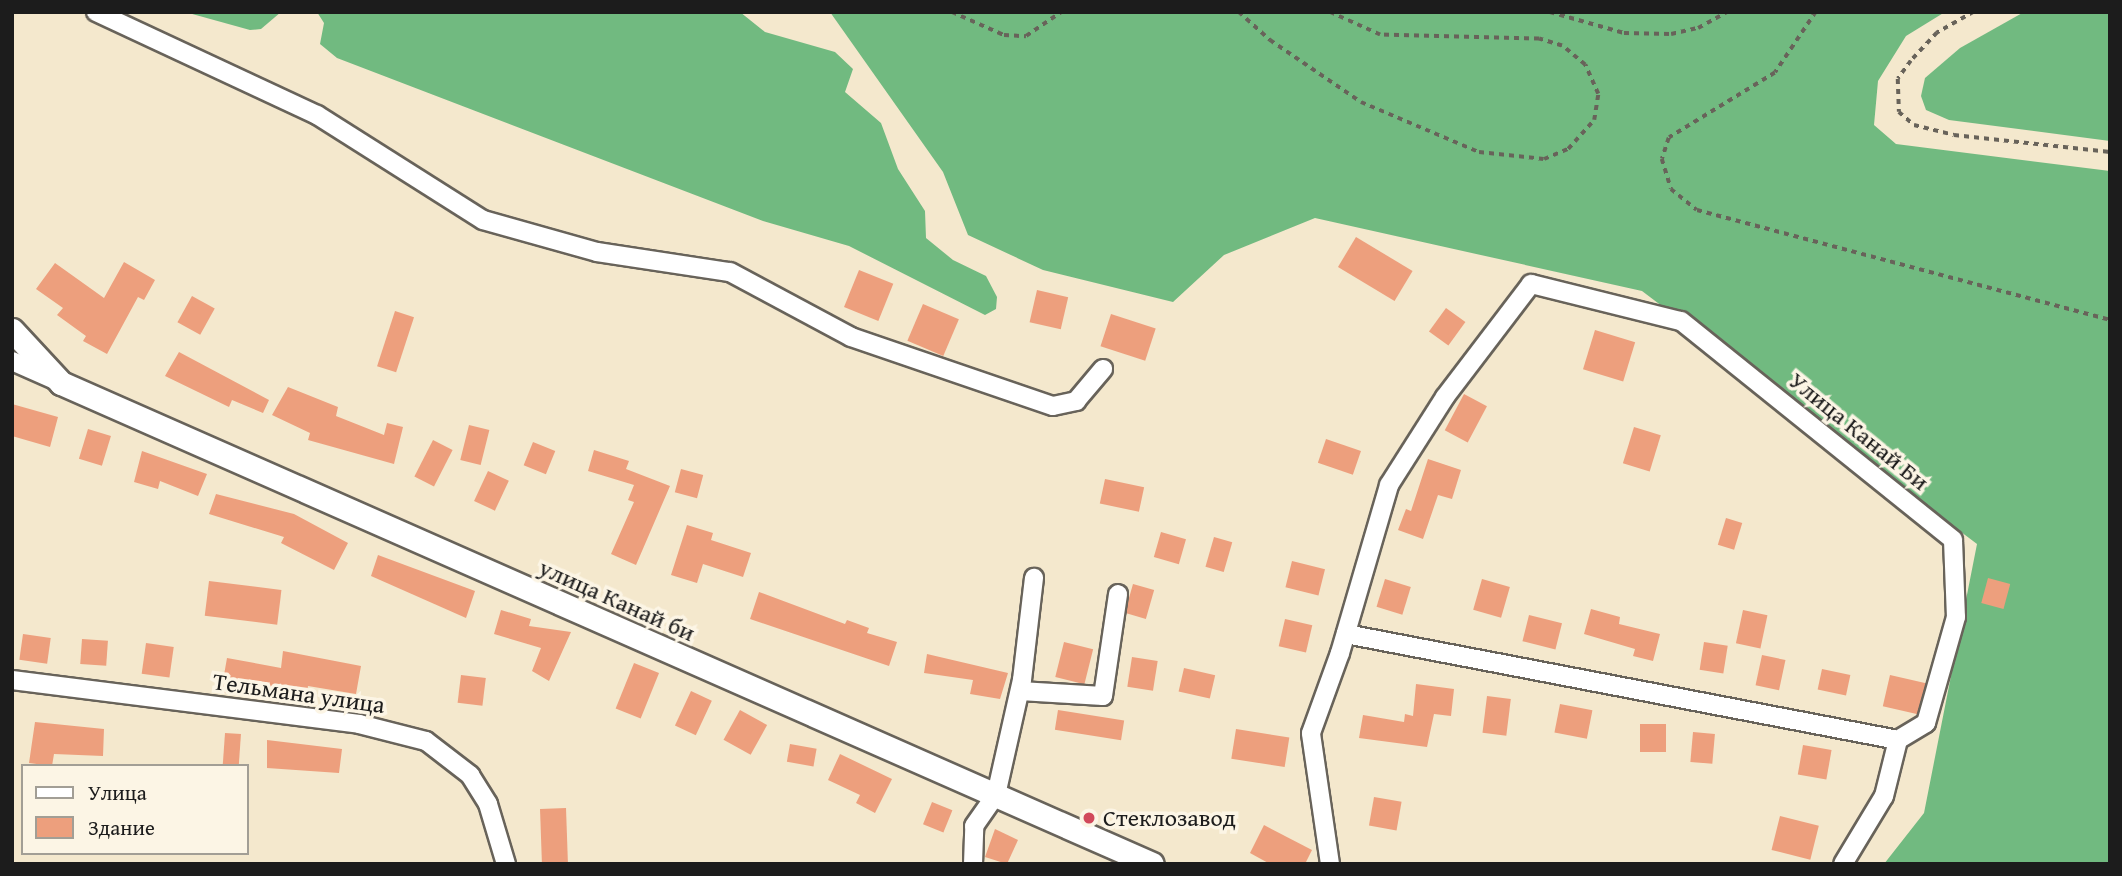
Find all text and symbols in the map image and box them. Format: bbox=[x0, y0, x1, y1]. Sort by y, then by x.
street label: Улица Канай Би bbox=[1783, 366, 1935, 496]
street label: улица Канай би bbox=[535, 553, 699, 647]
street label: Тельмана улица bbox=[211, 667, 387, 719]
legend bbox=[21, 764, 248, 855]
text: Улица bbox=[88, 777, 147, 808]
place label: Стеклозавод bbox=[1103, 804, 1236, 832]
marker: Стеклозавод bbox=[1081, 810, 1097, 826]
text: Здание bbox=[88, 812, 155, 843]

